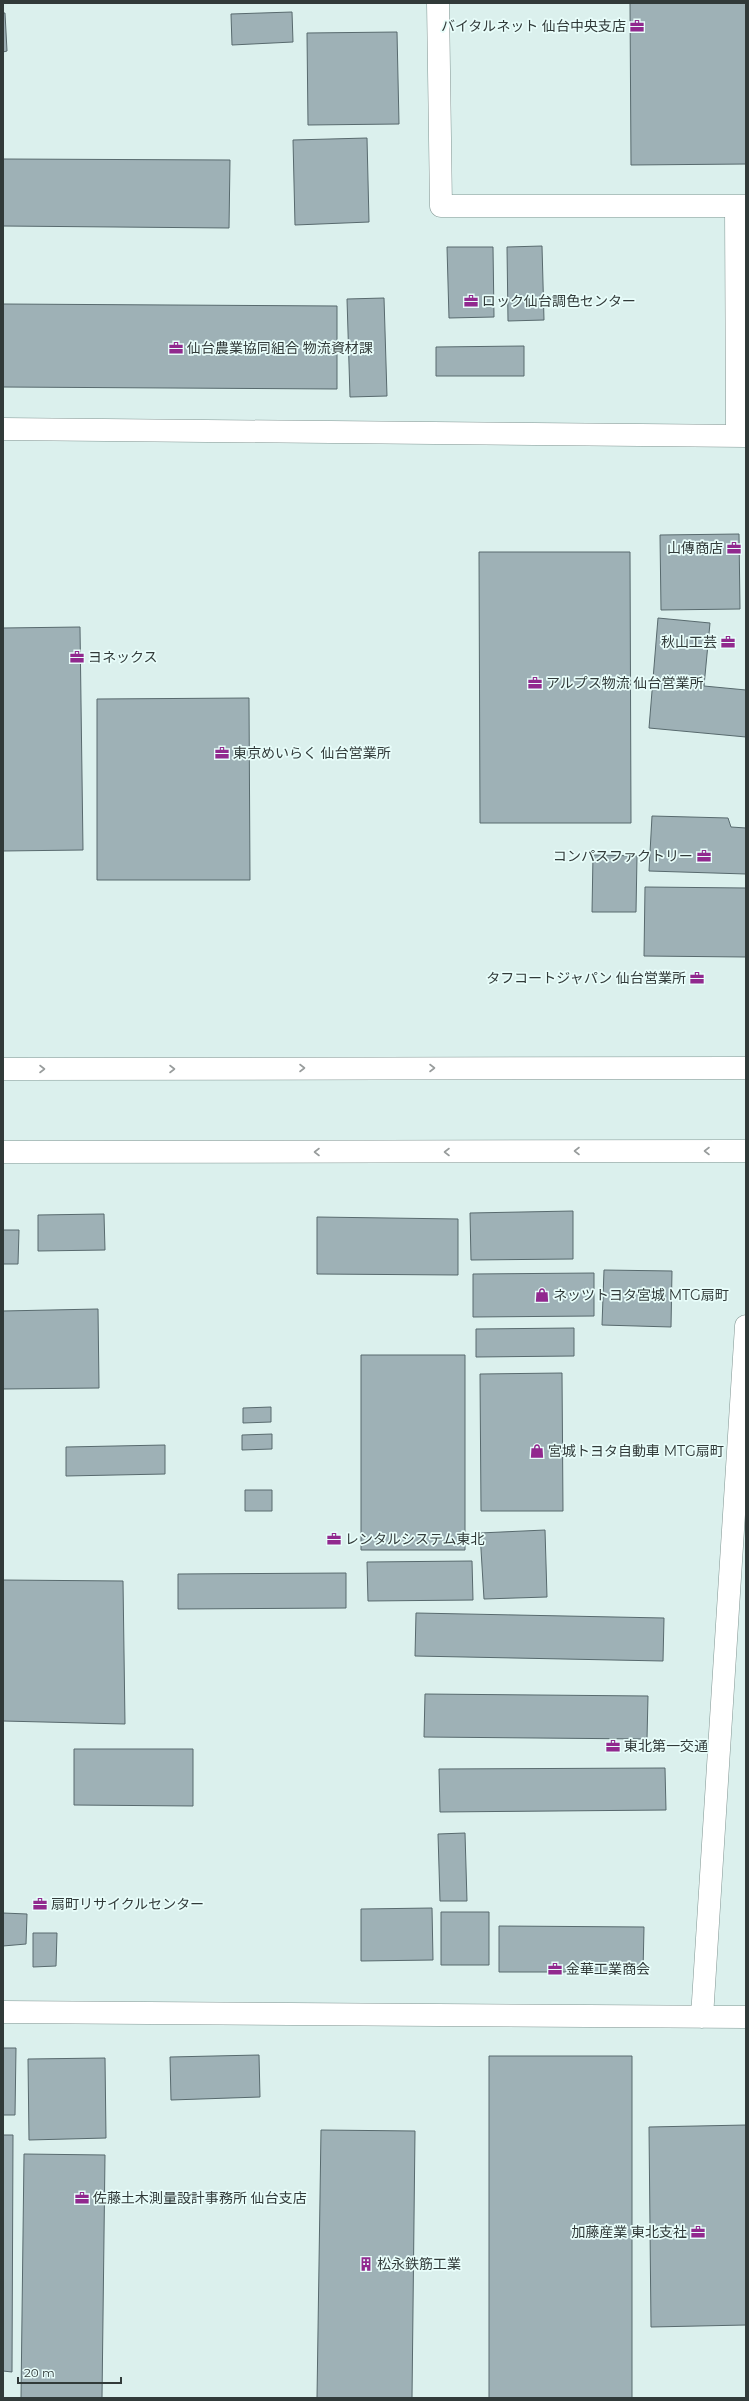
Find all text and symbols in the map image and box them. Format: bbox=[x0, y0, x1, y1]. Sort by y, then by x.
place label: バイタルネット 仙台中央支店 bbox=[441, 17, 626, 35]
office icon: バイタルネット 仙台中央支店 bbox=[629, 18, 645, 34]
place label: ロック仙台調色センター bbox=[482, 292, 636, 310]
office icon: ロック仙台調色センター bbox=[463, 293, 479, 309]
place label: 仙台農業協同組合 物流資材課 bbox=[187, 339, 373, 357]
office icon: 仙台農業協同組合 物流資材課 bbox=[168, 340, 184, 356]
place label: 山傳商店 bbox=[667, 539, 723, 557]
office icon: 山傳商店 bbox=[726, 540, 742, 556]
place label: 秋山工芸 bbox=[661, 633, 717, 651]
office icon: 秋山工芸 bbox=[720, 634, 736, 650]
place label: ヨネックス bbox=[88, 648, 158, 666]
office icon: ヨネックス bbox=[69, 649, 85, 665]
place label: アルプス物流 仙台営業所 bbox=[546, 674, 704, 692]
office icon: アルプス物流 仙台営業所 bbox=[527, 675, 543, 691]
place label: 東京めいらく 仙台営業所 bbox=[233, 744, 391, 762]
office icon: 東京めいらく 仙台営業所 bbox=[214, 745, 230, 761]
place label: コンパスファクトリー bbox=[553, 847, 693, 865]
office icon: コンパスファクトリー bbox=[696, 848, 712, 864]
place label: タフコートジャパン 仙台営業所 bbox=[486, 969, 686, 987]
office icon: タフコートジャパン 仙台営業所 bbox=[689, 970, 705, 986]
one-way arrow bbox=[299, 1064, 305, 1072]
one-way arrow bbox=[429, 1064, 435, 1072]
one-way arrow bbox=[39, 1065, 45, 1073]
one-way arrow bbox=[169, 1065, 175, 1073]
one-way arrow bbox=[574, 1147, 580, 1155]
one-way arrow bbox=[704, 1147, 710, 1155]
one-way arrow bbox=[314, 1148, 320, 1156]
one-way arrow bbox=[444, 1148, 450, 1156]
place label: ネッツトヨタ宮城 MTG扇町 bbox=[553, 1286, 729, 1304]
shop icon: ネッツトヨタ宮城 MTG扇町 bbox=[534, 1287, 550, 1303]
place label: 宮城トヨタ自動車 MTG扇町 bbox=[548, 1442, 724, 1460]
shop icon: 宮城トヨタ自動車 MTG扇町 bbox=[529, 1443, 545, 1459]
place label: レンタルシステム東北 bbox=[345, 1530, 485, 1548]
office icon: レンタルシステム東北 bbox=[326, 1531, 342, 1547]
place label: 東北第一交通 bbox=[624, 1737, 708, 1755]
office icon: 東北第一交通 bbox=[605, 1738, 621, 1754]
place label: 扇町リサイクルセンター bbox=[51, 1895, 204, 1913]
office icon: 扇町リサイクルセンター bbox=[32, 1896, 48, 1912]
place label: 金華工業商会 bbox=[566, 1960, 650, 1978]
office icon: 金華工業商会 bbox=[547, 1961, 563, 1977]
place label: 佐藤土木測量設計事務所 仙台支店 bbox=[93, 2189, 307, 2207]
office icon: 佐藤土木測量設計事務所 仙台支店 bbox=[74, 2190, 90, 2206]
place label: 加藤産業 東北支社 bbox=[571, 2223, 687, 2241]
office icon: 加藤産業 東北支社 bbox=[690, 2224, 706, 2240]
place label: 松永鉄筋工業 bbox=[377, 2255, 461, 2273]
building icon: 松永鉄筋工業 bbox=[358, 2256, 374, 2272]
scale bar bbox=[18, 2359, 121, 2385]
text: 20 m bbox=[24, 2365, 55, 2380]

